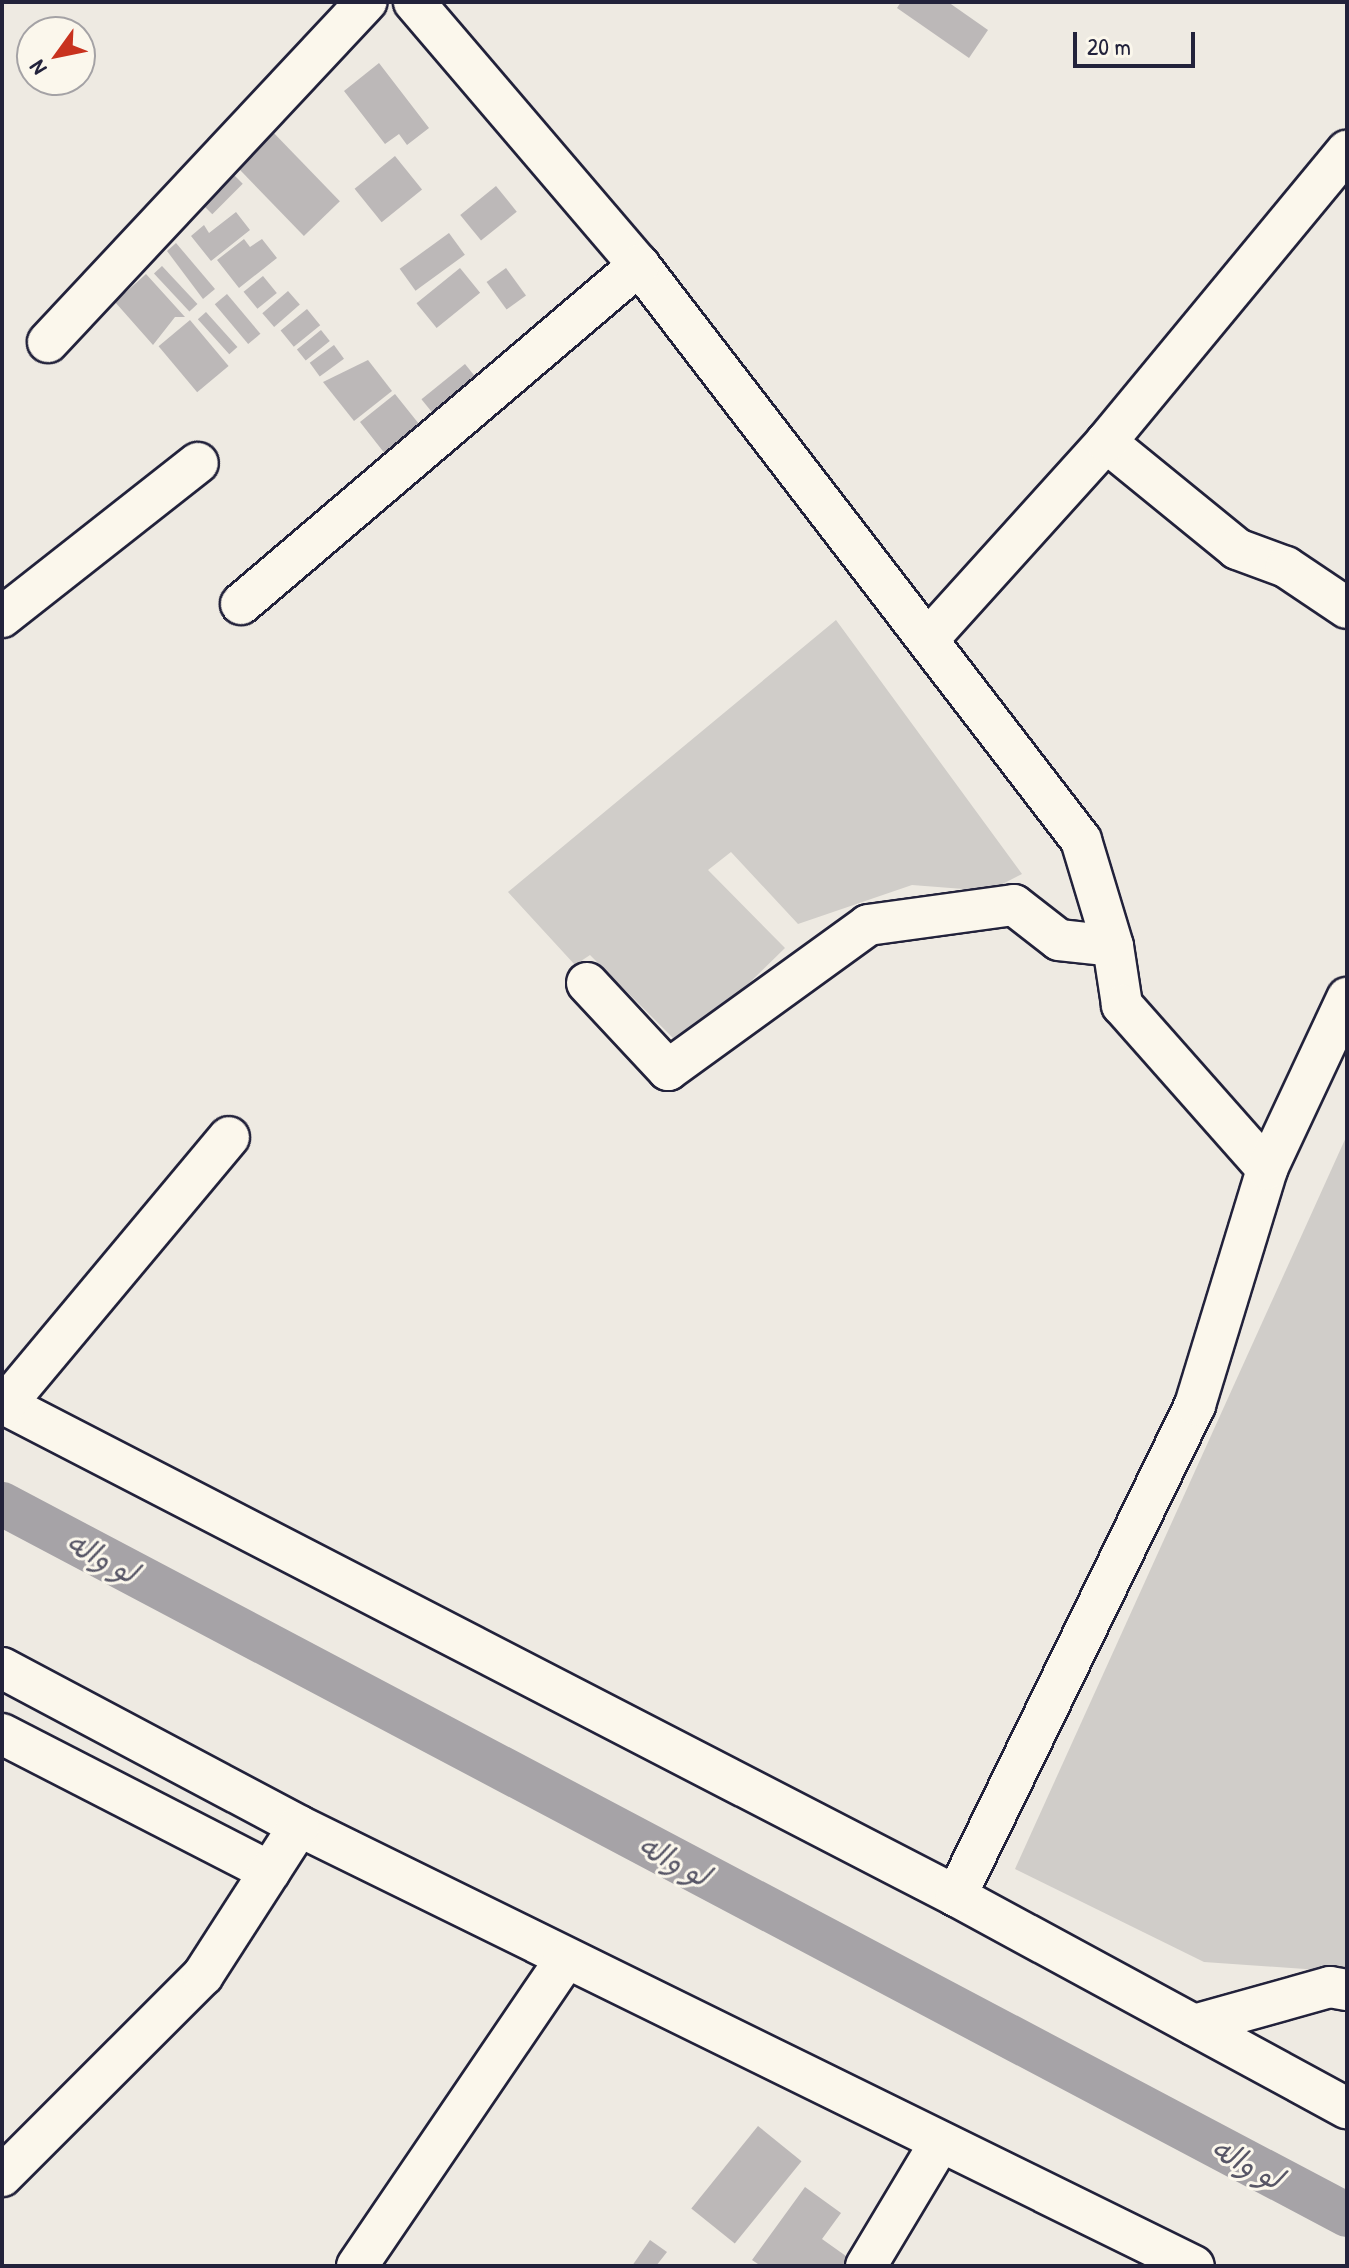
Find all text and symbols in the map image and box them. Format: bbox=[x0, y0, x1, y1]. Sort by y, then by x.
north arrow bbox=[16, 16, 96, 96]
scale bar bbox=[1077, 16, 1199, 66]
text: 20 m bbox=[1087, 30, 1131, 62]
text: N bbox=[22, 55, 53, 81]
water label: لو واله bbox=[61, 1524, 143, 1590]
water label: لو واله bbox=[633, 1827, 715, 1893]
water label: لو واله bbox=[1206, 2130, 1288, 2196]

